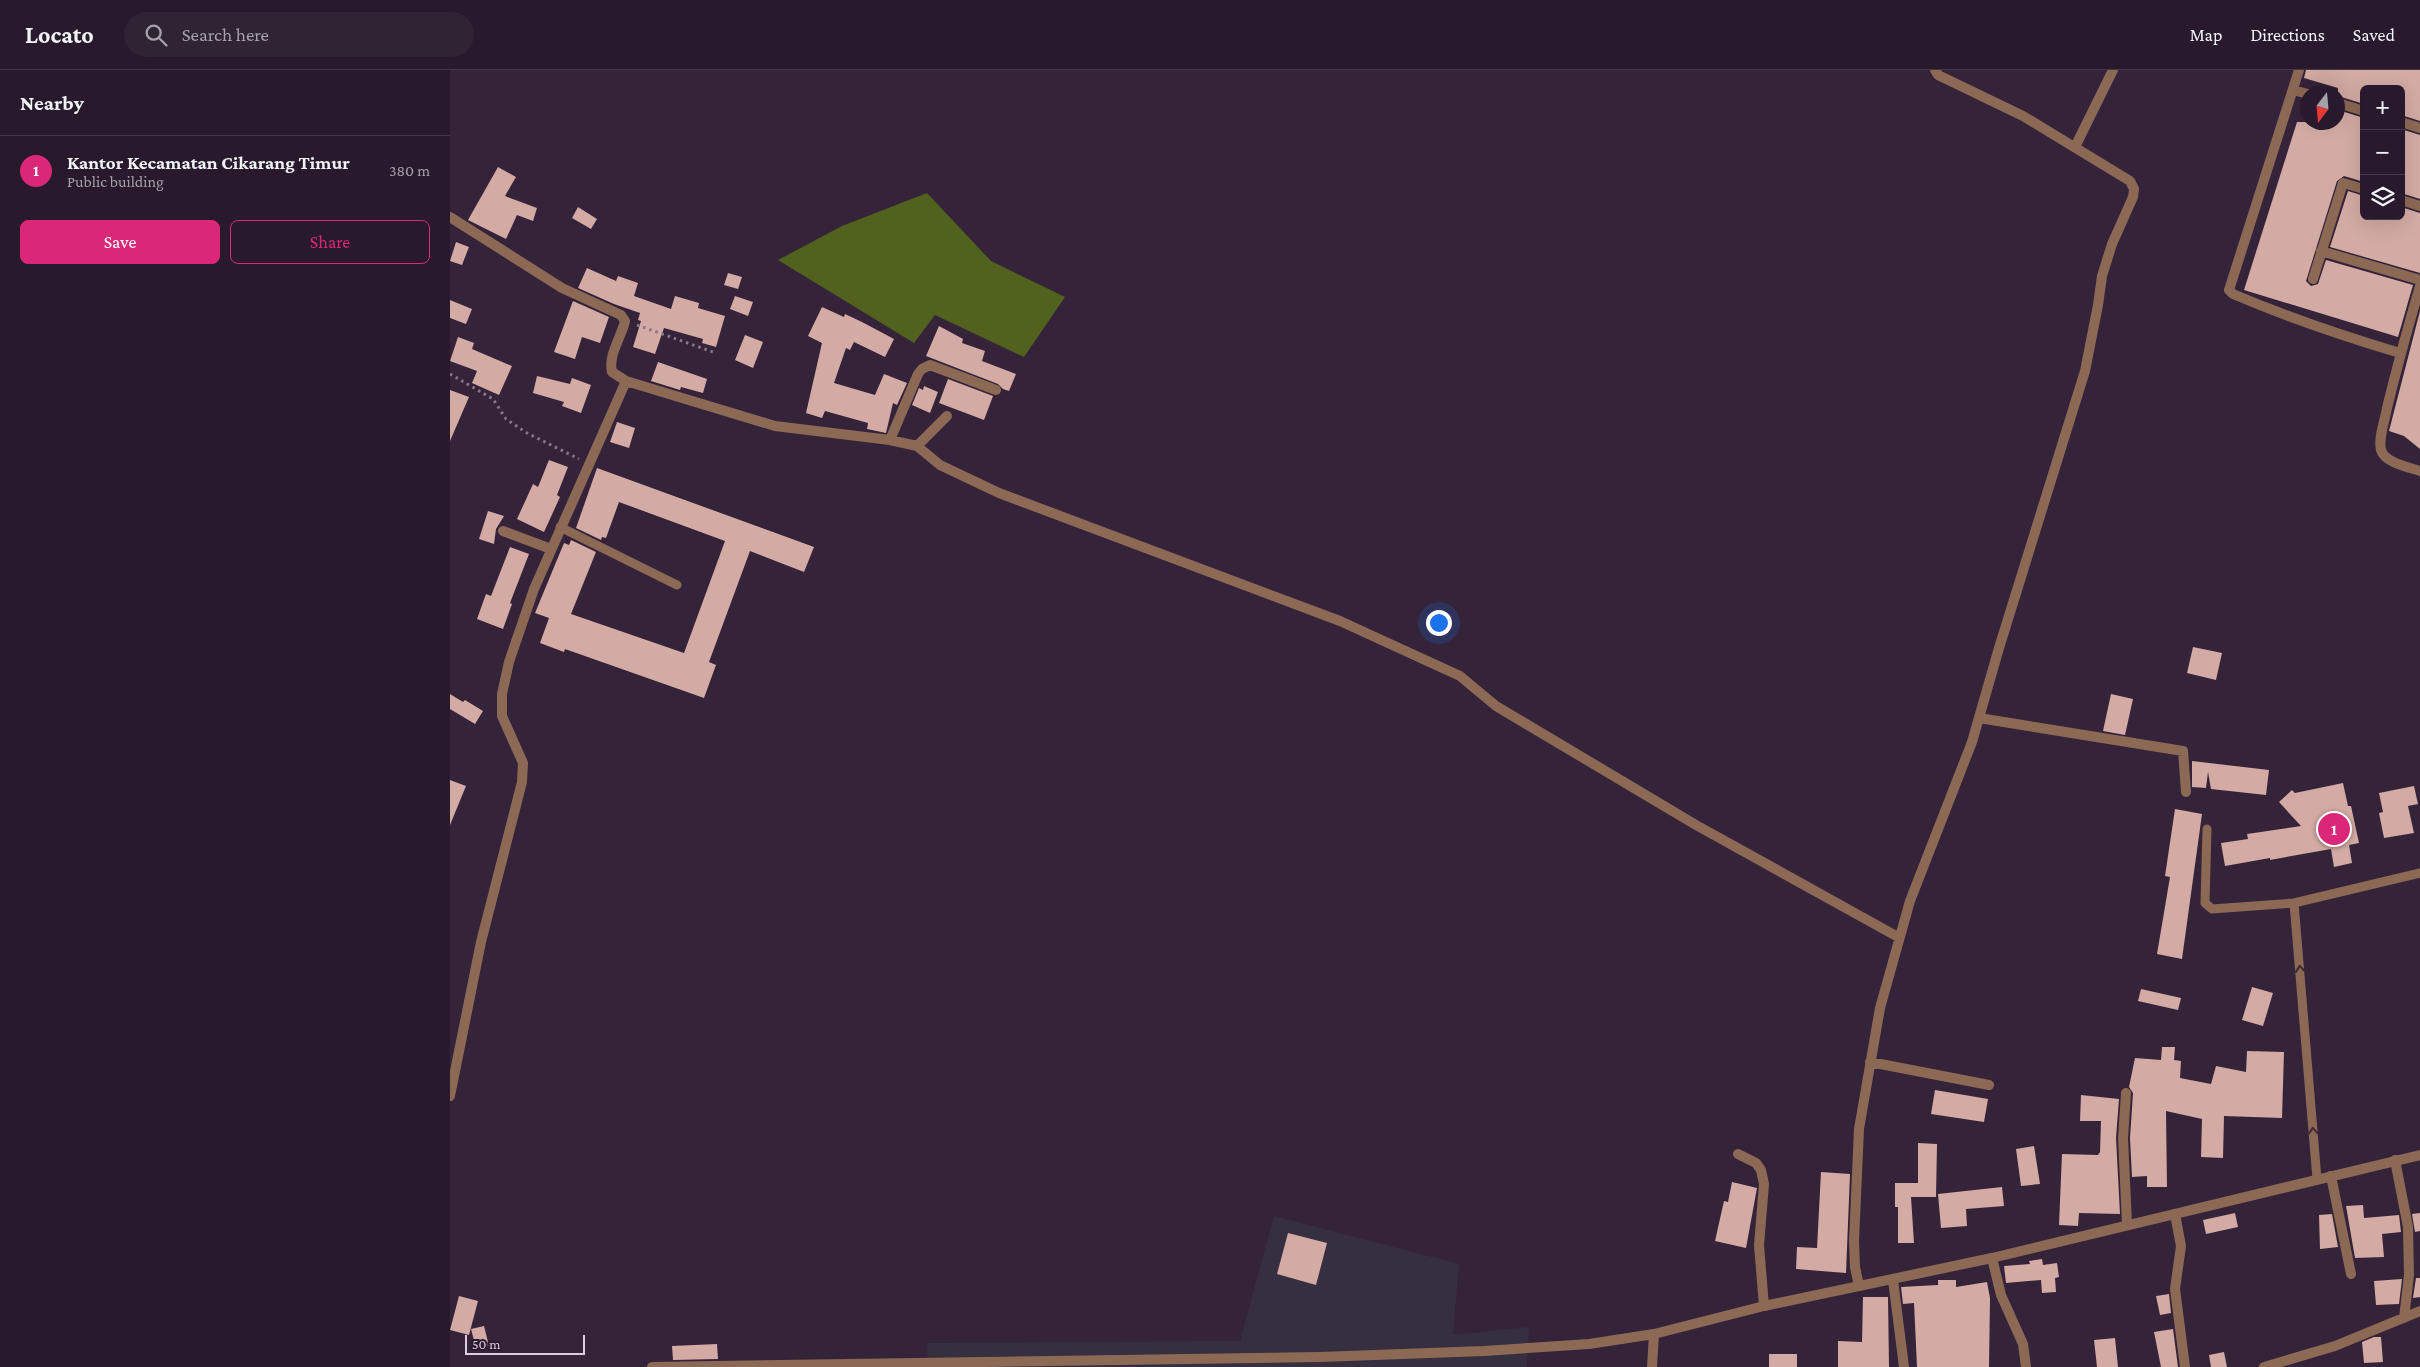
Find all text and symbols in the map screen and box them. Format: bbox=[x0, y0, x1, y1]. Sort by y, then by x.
search box bbox=[124, 12, 474, 57]
text: Locato bbox=[25, 21, 94, 48]
icon: search bbox=[142, 21, 170, 49]
text: Search here bbox=[182, 24, 269, 45]
text: Map bbox=[2190, 25, 2222, 45]
text: Directions bbox=[2250, 25, 2325, 45]
text: Saved bbox=[2353, 25, 2395, 45]
north arrow bbox=[2300, 85, 2345, 130]
map controls bbox=[2360, 85, 2405, 220]
button: + bbox=[2360, 85, 2405, 130]
text: Nearby bbox=[20, 91, 84, 115]
button: − bbox=[2360, 130, 2405, 175]
text: Kantor Kecamatan Cikarang Timur bbox=[67, 152, 350, 173]
text: 1 bbox=[33, 162, 39, 179]
text: 380 m bbox=[389, 162, 430, 179]
text: Public building bbox=[67, 173, 164, 190]
button: layers bbox=[2360, 175, 2405, 220]
button: Save bbox=[20, 220, 220, 264]
button: Share bbox=[230, 220, 430, 264]
your location bbox=[1426, 610, 1452, 636]
pin: 1 bbox=[2318, 810, 2350, 848]
one-way arrow bbox=[2295, 964, 2306, 972]
one-way arrow bbox=[2308, 1126, 2319, 1134]
scale bar bbox=[465, 1332, 585, 1355]
text: 50 m bbox=[472, 1336, 500, 1352]

